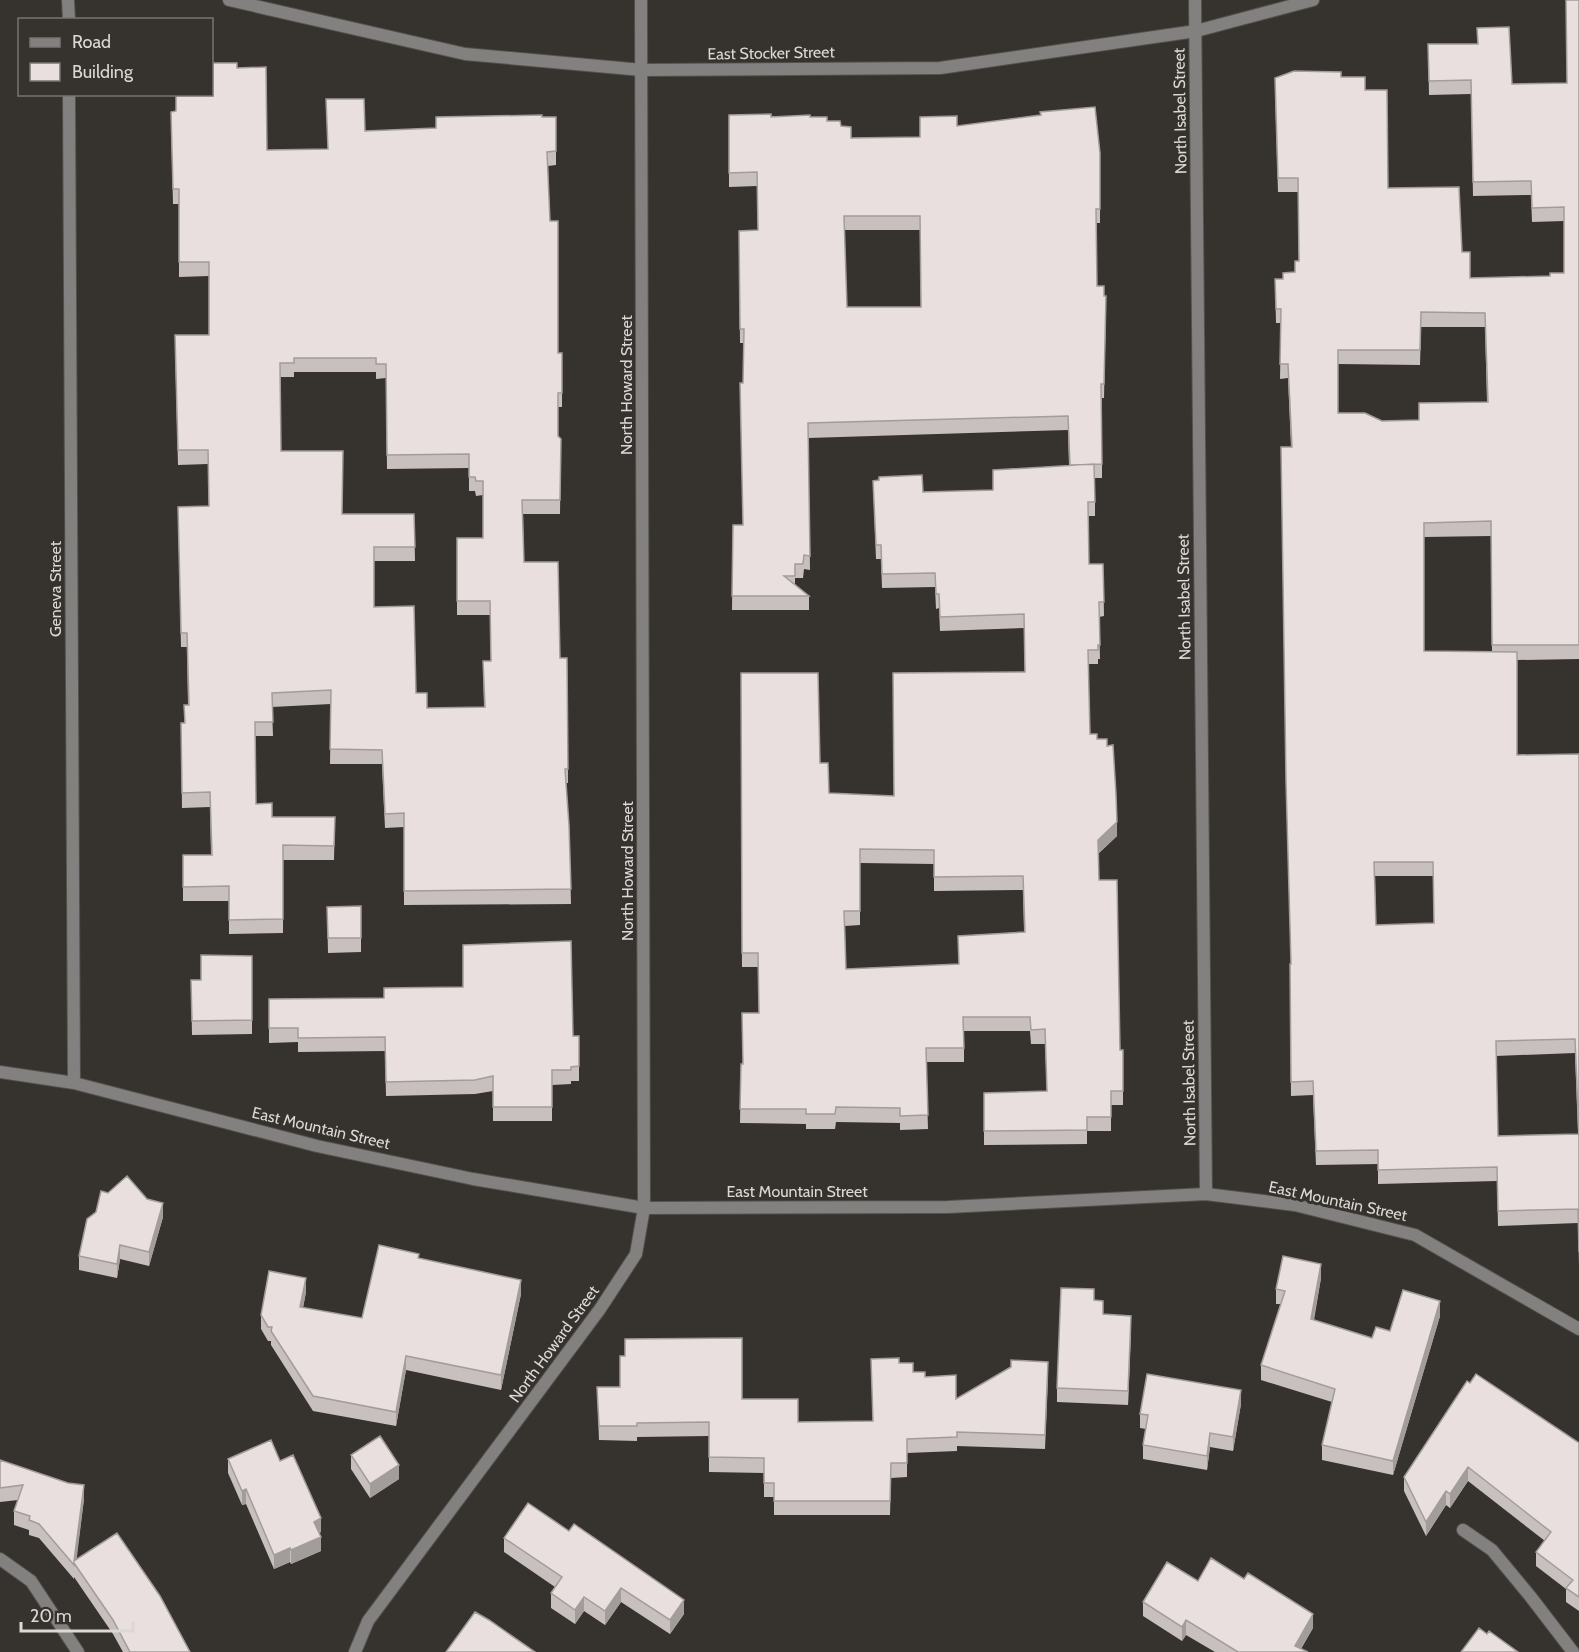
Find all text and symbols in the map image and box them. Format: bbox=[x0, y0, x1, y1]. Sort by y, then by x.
legend bbox=[18, 18, 213, 96]
text: Road bbox=[72, 31, 111, 53]
street label: East Stocker Street bbox=[707, 42, 835, 64]
street label: North Isabel Street bbox=[1169, 47, 1191, 174]
text: Building bbox=[72, 61, 134, 83]
street label: North Howard Street bbox=[617, 314, 636, 455]
street label: North Isabel Street bbox=[1173, 533, 1195, 660]
street label: Geneva Street bbox=[46, 540, 65, 637]
street label: North Howard Street bbox=[618, 800, 637, 941]
street label: North Isabel Street bbox=[1178, 1019, 1200, 1146]
street label: East Mountain Street bbox=[250, 1103, 392, 1153]
street label: East Mountain Street bbox=[1267, 1177, 1410, 1225]
street label: East Mountain Street bbox=[726, 1182, 868, 1201]
street label: North Howard Street bbox=[505, 1281, 603, 1406]
scale bar bbox=[21, 1595, 134, 1633]
text: 20 m bbox=[30, 1605, 72, 1627]

